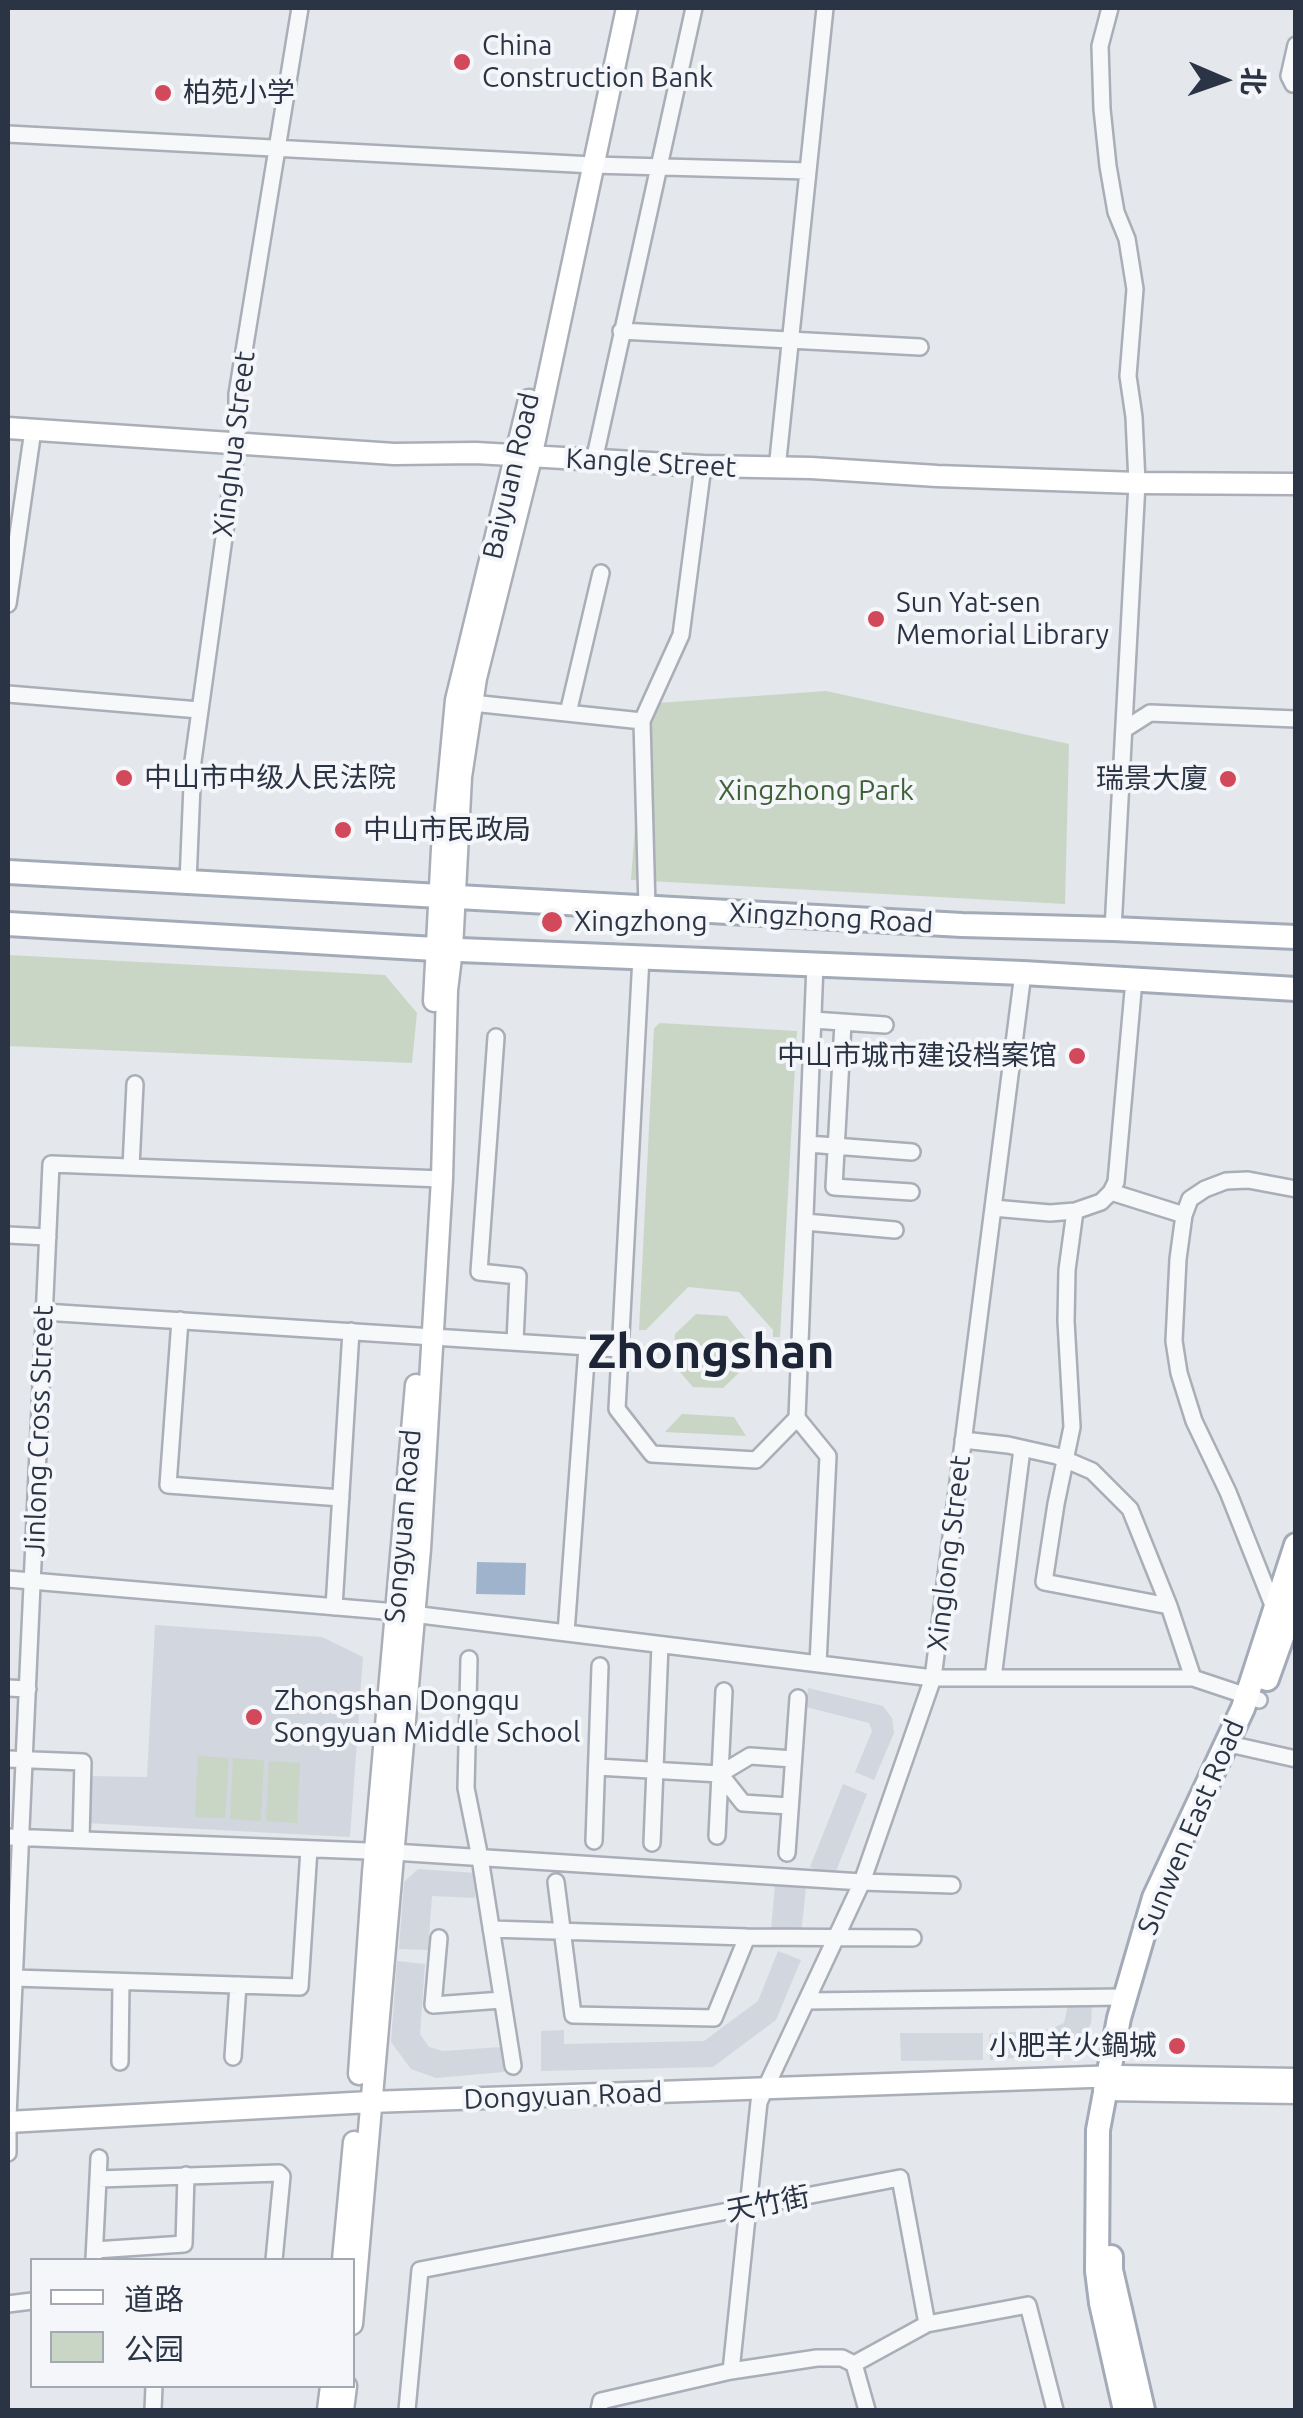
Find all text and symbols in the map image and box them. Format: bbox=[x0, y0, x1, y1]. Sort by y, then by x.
place label: China Construction Bank bbox=[482, 29, 713, 95]
north arrow bbox=[1173, 30, 1273, 130]
marker: China Construction Bank bbox=[451, 51, 473, 73]
text: 北 bbox=[1238, 67, 1269, 96]
place label: 柏苑小学 bbox=[183, 76, 295, 110]
marker: 柏苑小学 bbox=[152, 82, 174, 104]
street label: Xinghua Street bbox=[206, 349, 262, 539]
street label: Baiyuan Road bbox=[476, 390, 546, 562]
street label: Kangle Street bbox=[565, 442, 737, 484]
place label: Sun Yat-sen Memorial Library bbox=[896, 586, 1109, 652]
marker: Sun Yat-sen Memorial Library bbox=[865, 608, 887, 630]
place label: 中山市中级人民法院 bbox=[144, 761, 396, 795]
place label: 瑞景大廈 bbox=[1096, 762, 1208, 796]
marker: 中山市中级人民法院 bbox=[113, 767, 135, 789]
marker: 瑞景大廈 bbox=[1217, 768, 1239, 790]
park label: Xingzhong Park bbox=[718, 774, 914, 808]
place label: 中山市民政局 bbox=[363, 813, 531, 847]
marker: 中山市民政局 bbox=[332, 819, 354, 841]
street label: Xingzhong Road bbox=[728, 896, 934, 940]
place label: Xingzhong bbox=[574, 905, 708, 939]
marker: Xingzhong bbox=[539, 909, 565, 935]
place label: 中山市城市建设档案馆 bbox=[777, 1039, 1057, 1073]
marker: 中山市城市建设档案馆 bbox=[1066, 1045, 1088, 1067]
street label: Jinlong Cross Street bbox=[18, 1305, 60, 1557]
district label: Zhongshan bbox=[588, 1323, 834, 1381]
street label: Songyuan Road bbox=[378, 1428, 428, 1624]
street label: Xinglong Street bbox=[920, 1453, 978, 1653]
place label: Zhongshan Dongqu Songyuan Middle School bbox=[274, 1684, 580, 1750]
marker: Zhongshan Dongqu Songyuan Middle School bbox=[243, 1706, 265, 1728]
street label: Sunwen East Road bbox=[1131, 1714, 1251, 1940]
place label: 小肥羊火鍋城 bbox=[989, 2029, 1157, 2063]
marker: 小肥羊火鍋城 bbox=[1166, 2035, 1188, 2057]
street label: Dongyuan Road bbox=[463, 2076, 663, 2116]
street label: 天竹街 bbox=[724, 2179, 812, 2229]
legend bbox=[30, 2258, 355, 2388]
text: 道路 bbox=[124, 2282, 184, 2316]
text: 公园 bbox=[124, 2332, 184, 2366]

